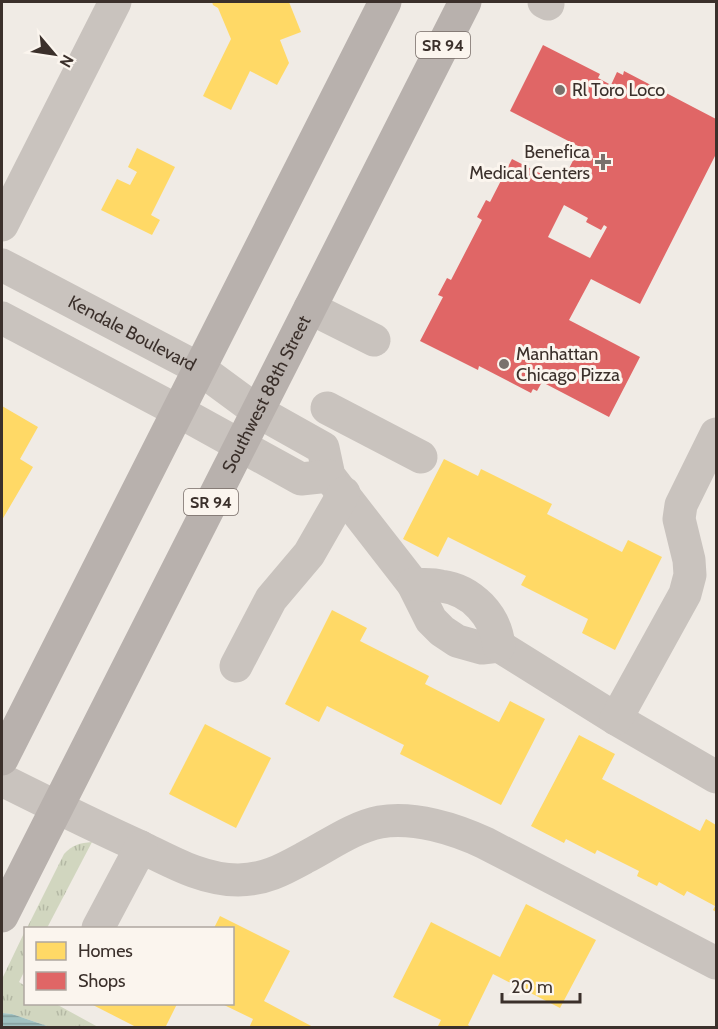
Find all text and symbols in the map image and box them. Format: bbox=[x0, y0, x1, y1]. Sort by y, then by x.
north arrow bbox=[24, 24, 84, 84]
road number: SR 94 bbox=[416, 32, 470, 58]
text: N bbox=[56, 51, 78, 71]
place label: Rl Toro Loco bbox=[572, 79, 665, 101]
marker: Rl Toro Loco bbox=[553, 83, 567, 97]
place label: Benefica Medical Centers bbox=[469, 141, 590, 184]
marker: Benefica Medical Centers bbox=[594, 153, 612, 171]
street label: Kendale Boulevard bbox=[65, 291, 200, 376]
street label: Southwest 88th Street bbox=[217, 312, 315, 476]
place label: Manhattan Chicago Pizza bbox=[516, 343, 620, 386]
marker: Manhattan Chicago Pizza bbox=[497, 357, 511, 371]
road number: SR 94 bbox=[184, 489, 238, 515]
legend bbox=[24, 927, 234, 1005]
text: Homes bbox=[78, 940, 133, 962]
scale bar bbox=[502, 966, 580, 1004]
text: Shops bbox=[78, 970, 126, 992]
text: 20 m bbox=[511, 976, 553, 998]

